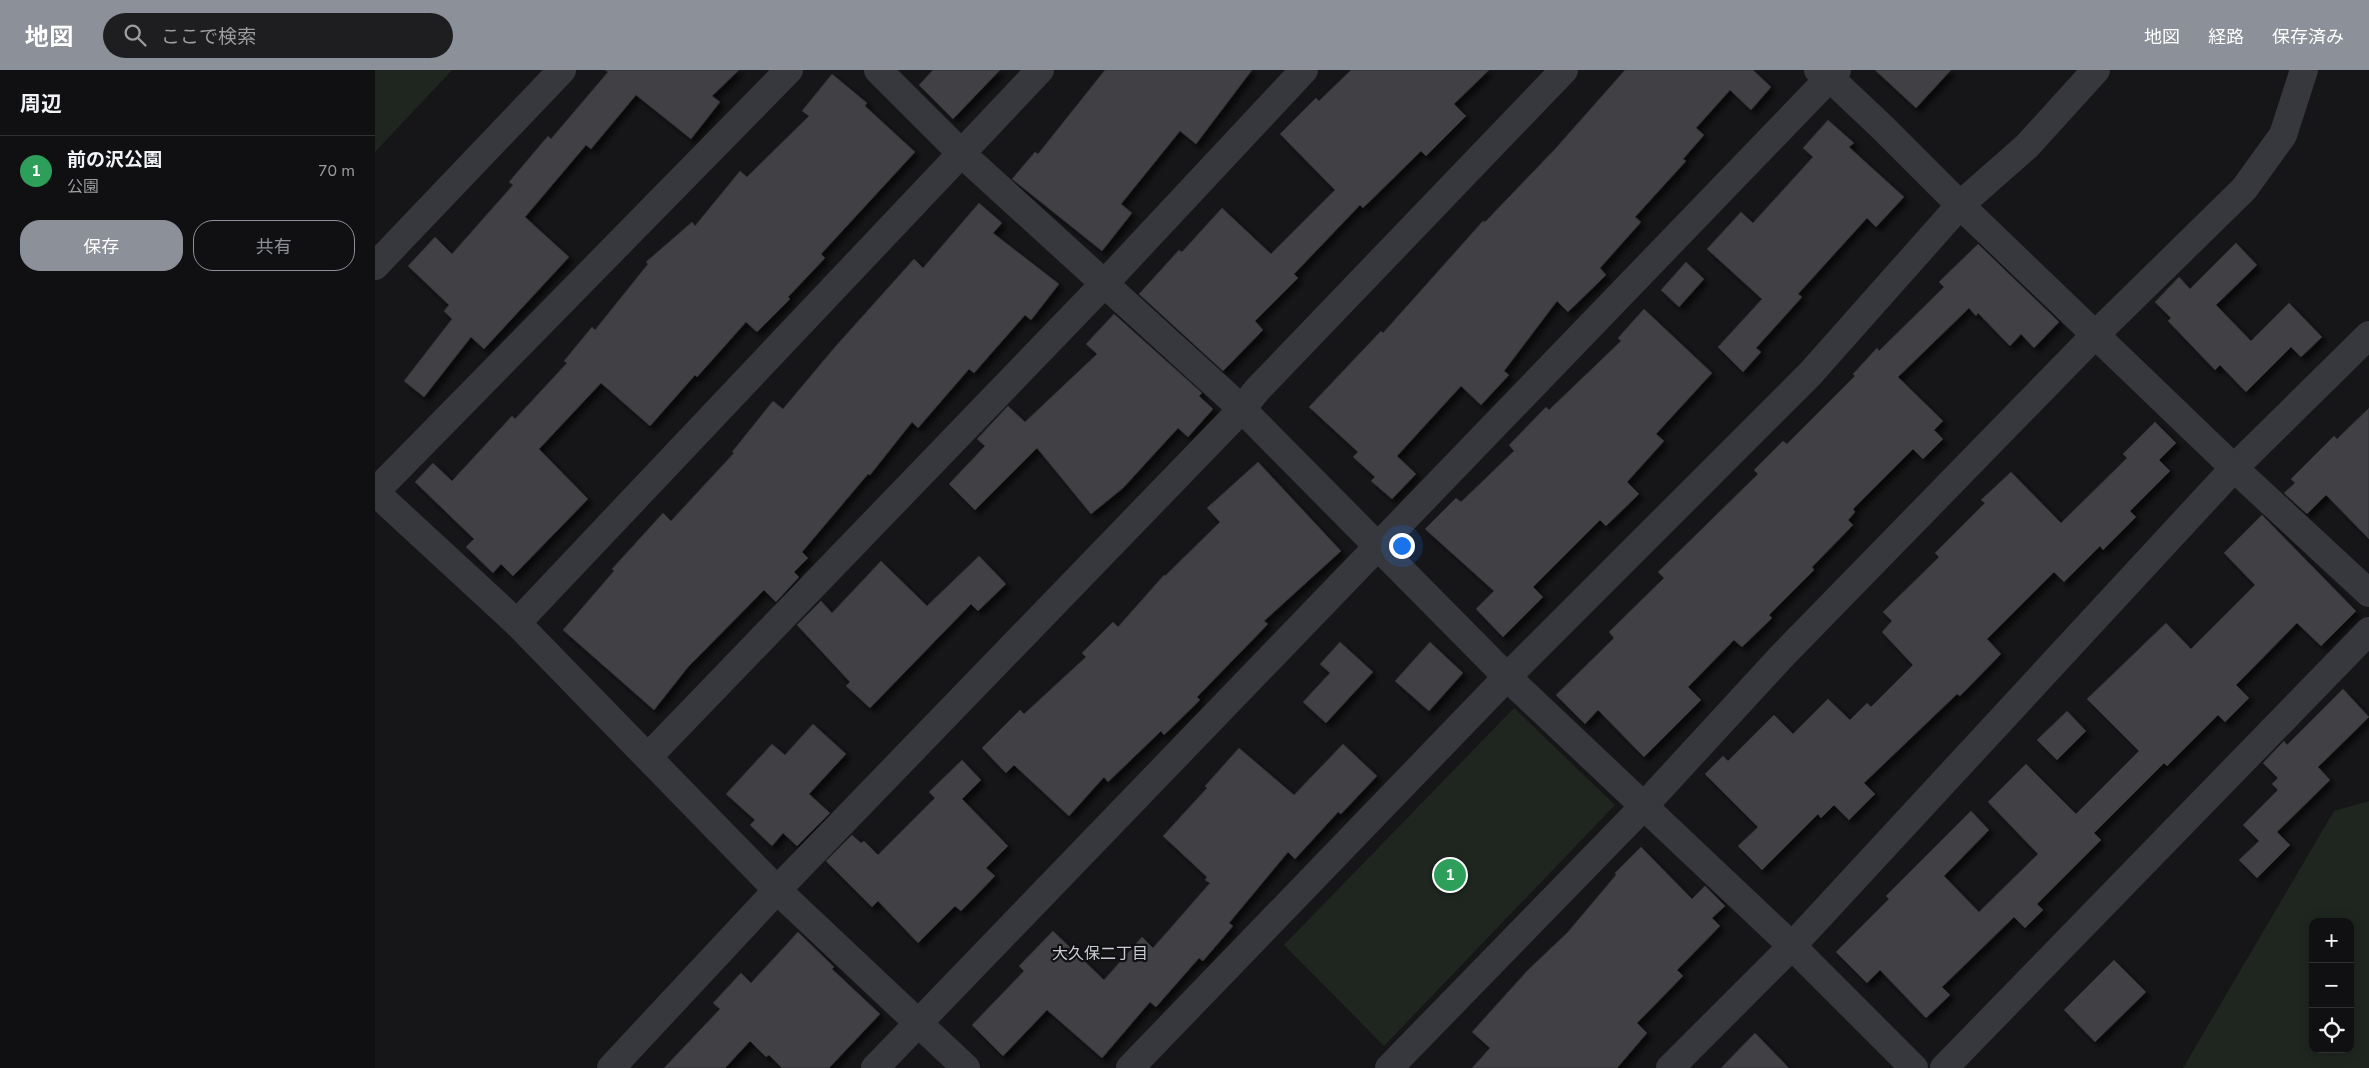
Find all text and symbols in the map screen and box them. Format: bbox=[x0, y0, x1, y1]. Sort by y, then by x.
search box bbox=[103, 13, 453, 58]
text: 地図 bbox=[25, 21, 73, 53]
icon: search bbox=[121, 21, 149, 49]
text: ここで検索 bbox=[161, 24, 256, 50]
text: 地図 bbox=[2144, 25, 2180, 49]
text: 経路 bbox=[2208, 25, 2244, 49]
text: 保存済み bbox=[2272, 25, 2344, 49]
text: 周辺 bbox=[20, 90, 62, 118]
text: 前の沢公園 bbox=[67, 147, 162, 173]
text: 1 bbox=[31, 160, 41, 182]
text: 70 m bbox=[318, 160, 355, 182]
text: 公園 bbox=[67, 176, 99, 198]
button: 保存 bbox=[20, 220, 183, 271]
button: 共有 bbox=[193, 220, 355, 271]
your location bbox=[1389, 533, 1415, 559]
pin: 1 bbox=[1434, 856, 1466, 894]
map controls bbox=[2309, 918, 2354, 1053]
button: + bbox=[2309, 918, 2354, 963]
district label: 大久保二丁目 bbox=[1052, 943, 1148, 965]
button: − bbox=[2309, 963, 2354, 1008]
button: locate bbox=[2309, 1008, 2354, 1053]

